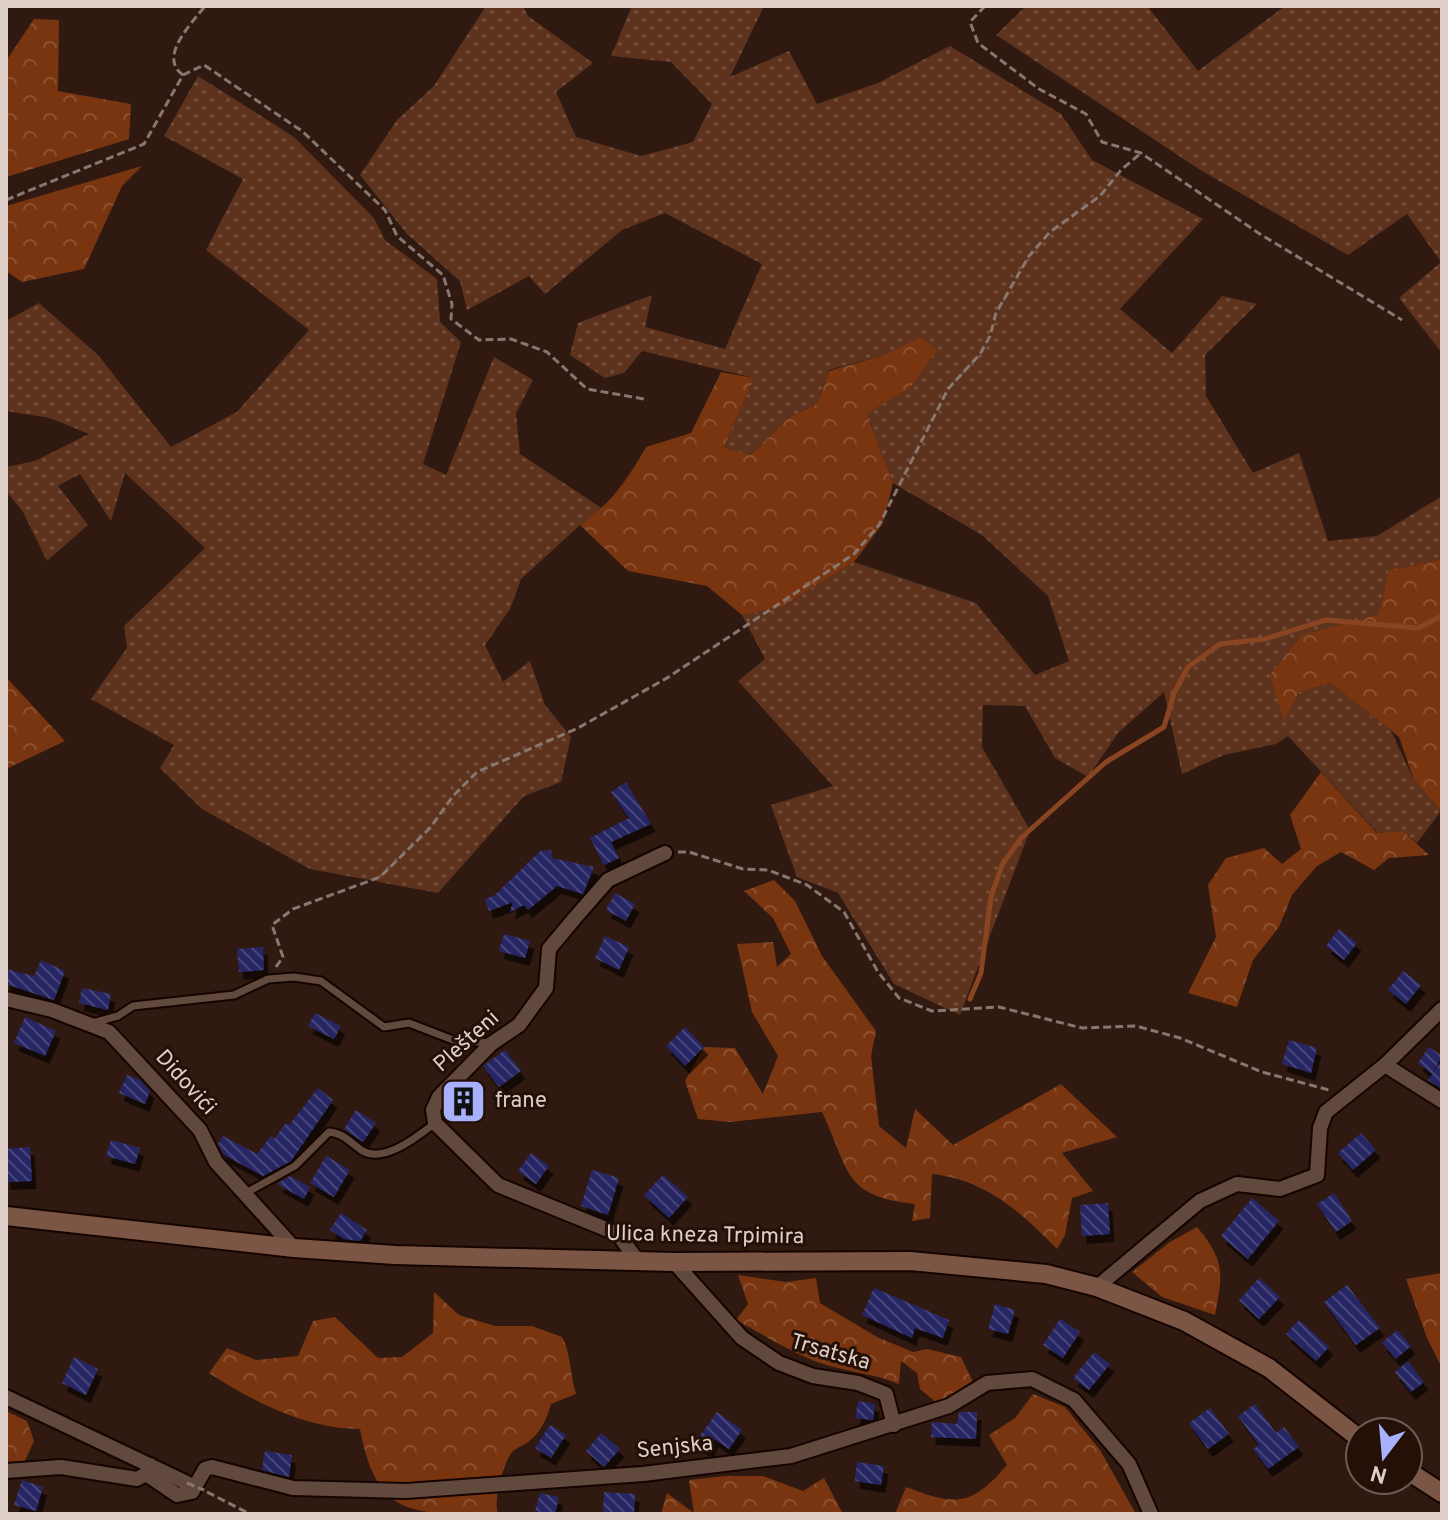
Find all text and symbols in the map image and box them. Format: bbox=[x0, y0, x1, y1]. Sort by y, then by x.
street label: Plešteni bbox=[428, 1005, 506, 1079]
street label: Didovići bbox=[149, 1045, 221, 1121]
building icon: frane bbox=[440, 1077, 488, 1125]
place label: frane bbox=[495, 1088, 547, 1115]
street label: Ulica kneza Trpimira bbox=[606, 1221, 804, 1251]
street label: Trsatska bbox=[787, 1329, 873, 1377]
north arrow bbox=[1344, 1416, 1424, 1496]
street label: Senjska bbox=[636, 1431, 714, 1465]
text: N bbox=[1368, 1458, 1390, 1488]

